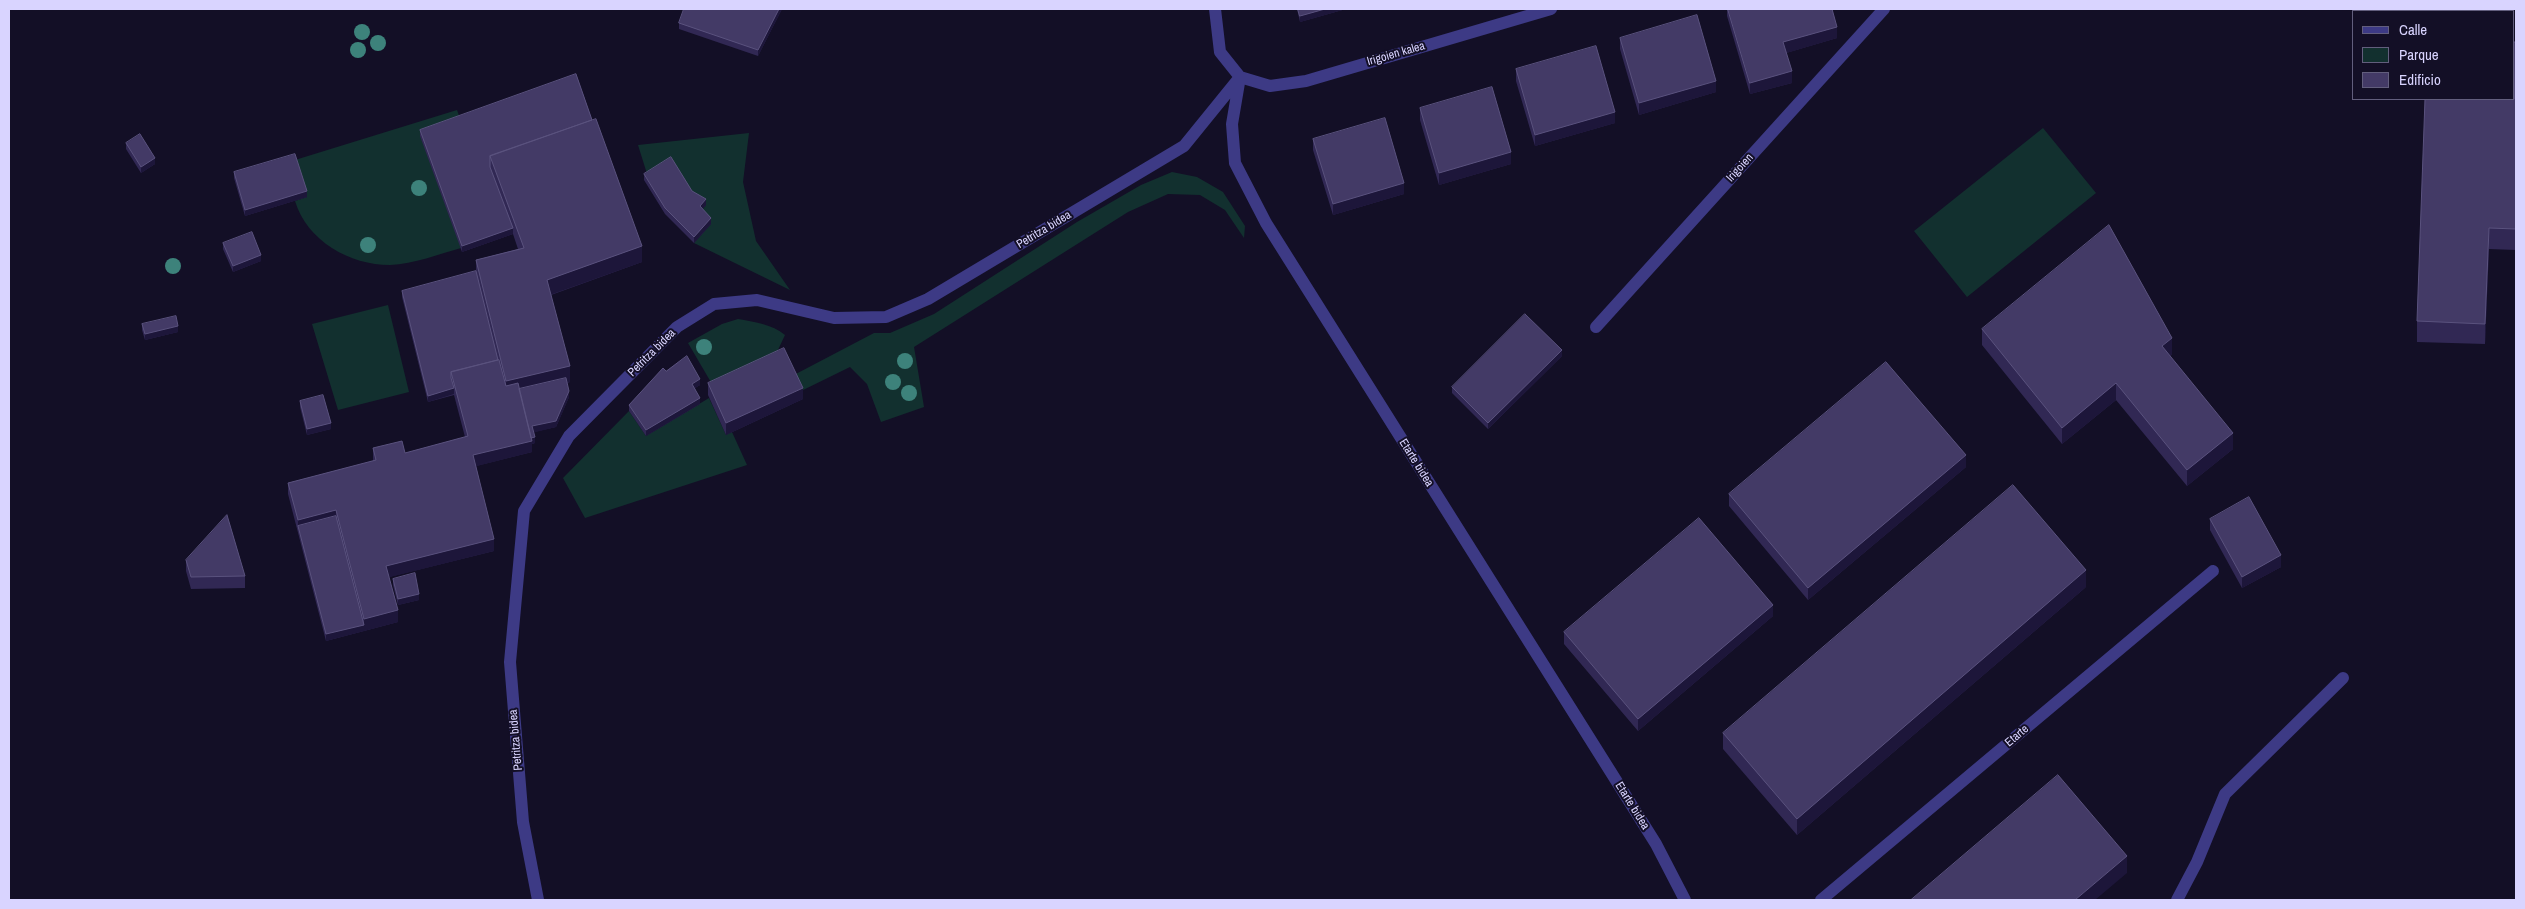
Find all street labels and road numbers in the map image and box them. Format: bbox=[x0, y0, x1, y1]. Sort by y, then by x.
street label: Irigoien kalea bbox=[1365, 39, 1427, 69]
street label: Irigoien bbox=[1723, 151, 1757, 185]
street label: Petritza bidea bbox=[1014, 208, 1074, 252]
street label: Petritza bidea bbox=[625, 326, 679, 380]
street label: Etarte bidea bbox=[1396, 436, 1436, 490]
street label: Petritza bidea bbox=[506, 709, 526, 771]
street label: Etarte bbox=[2002, 722, 2032, 750]
street label: Etarte bidea bbox=[1612, 779, 1652, 833]

